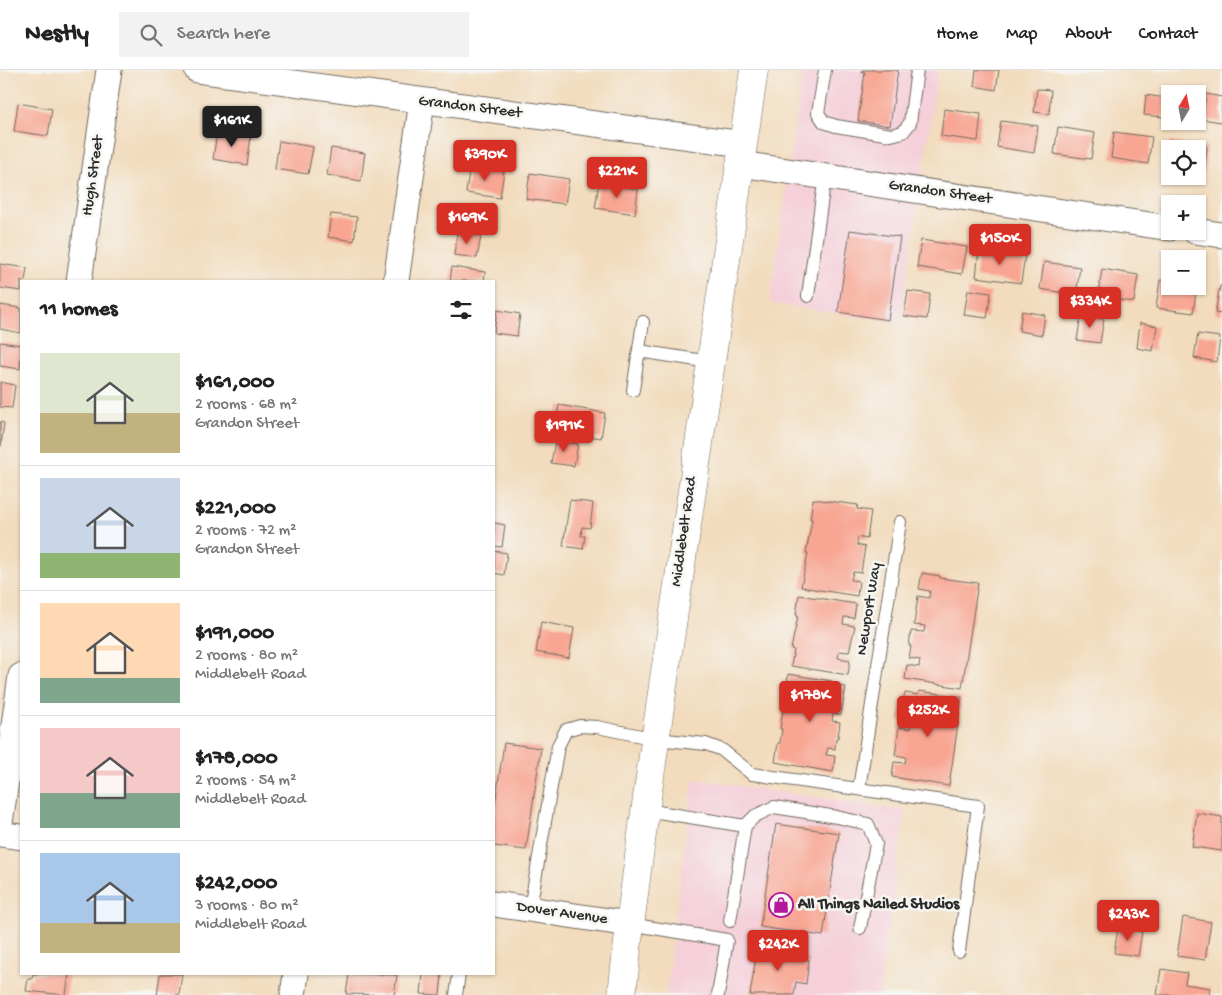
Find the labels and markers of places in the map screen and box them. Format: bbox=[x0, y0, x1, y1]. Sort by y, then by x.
pin: $161K bbox=[197, 106, 267, 148]
pin: $390K bbox=[450, 140, 520, 182]
pin: $221K bbox=[582, 156, 652, 199]
pin: $169K bbox=[432, 202, 502, 245]
pin: $150K bbox=[965, 224, 1035, 266]
pin: $334K bbox=[1055, 286, 1125, 329]
pin: $191K bbox=[529, 410, 599, 453]
pin: $178K bbox=[775, 680, 845, 723]
pin: $252K bbox=[893, 696, 963, 738]
shop icon: All Things Nailed Studios bbox=[768, 892, 794, 918]
place label: All Things Nailed Studios bbox=[797, 896, 960, 915]
pin: $243K bbox=[1093, 900, 1163, 942]
pin: $242K bbox=[743, 930, 813, 972]

